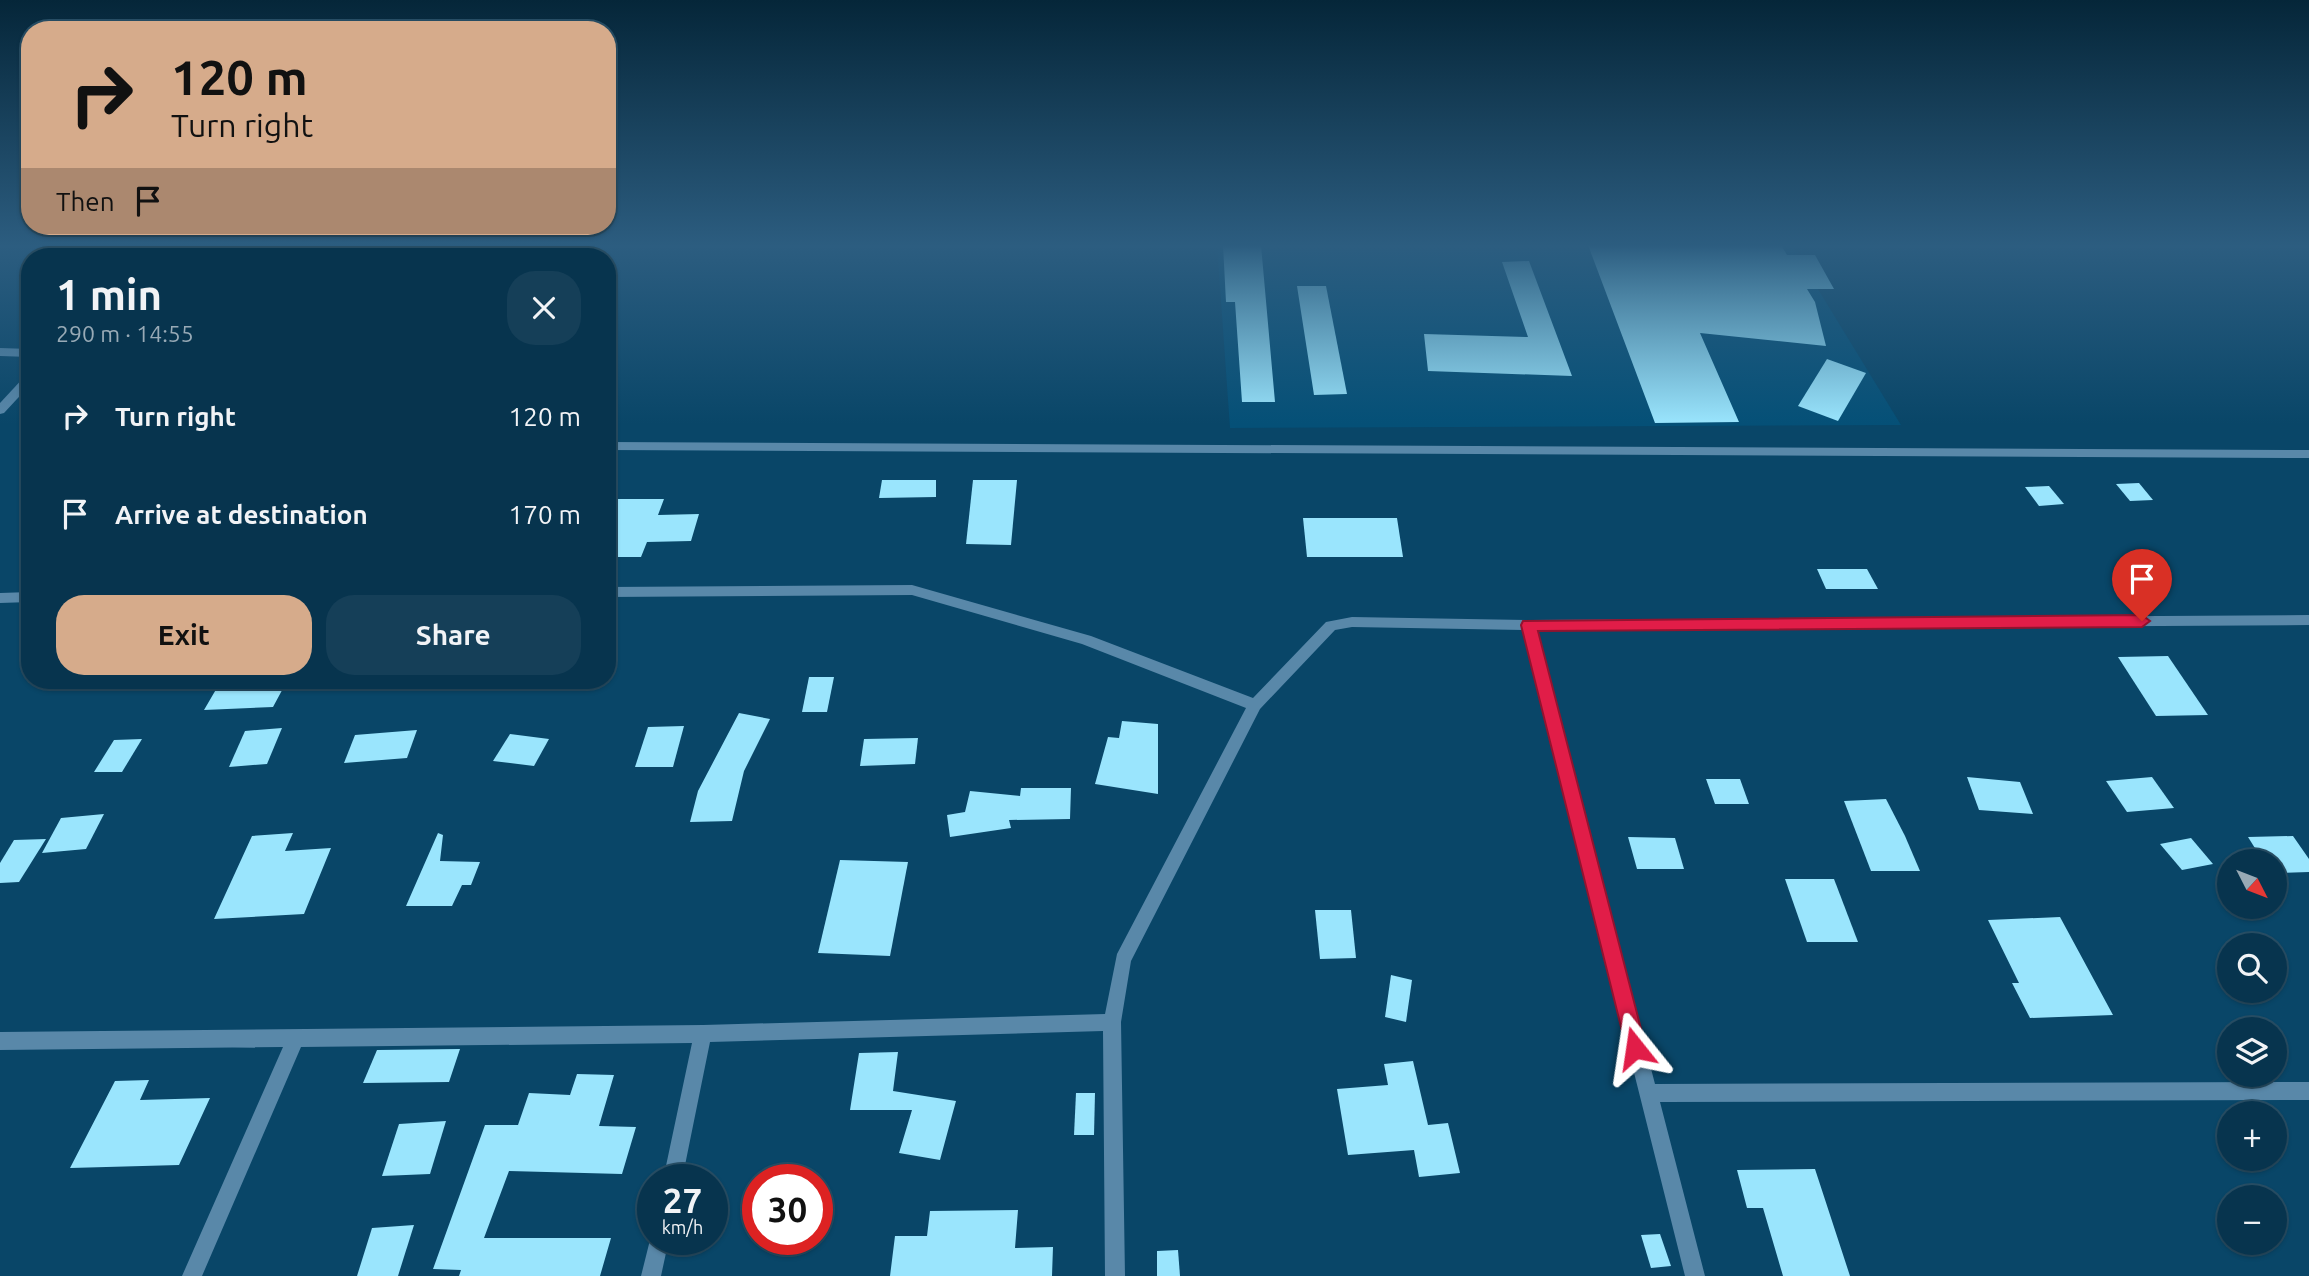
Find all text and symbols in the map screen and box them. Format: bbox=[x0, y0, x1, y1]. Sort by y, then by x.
icon: right bbox=[56, 49, 147, 140]
text: 120 m bbox=[171, 49, 308, 104]
text: Turn right bbox=[171, 107, 313, 143]
icon: arrive bbox=[129, 182, 167, 220]
text: Then bbox=[56, 187, 115, 216]
text: 1 min bbox=[56, 271, 162, 318]
button: close bbox=[507, 271, 581, 345]
text: 290 m · 14:55 bbox=[56, 321, 194, 346]
icon: right bbox=[56, 397, 94, 435]
text: Turn right bbox=[115, 402, 236, 431]
text: 120 m bbox=[509, 402, 581, 431]
icon: arrive bbox=[56, 495, 94, 533]
text: Arrive at destination bbox=[115, 500, 368, 529]
text: 170 m bbox=[509, 500, 581, 529]
pin bbox=[2112, 549, 2172, 621]
icon: arrive bbox=[2123, 560, 2161, 598]
button: Exit bbox=[56, 595, 312, 675]
button: Share bbox=[326, 595, 581, 675]
north arrow bbox=[2217, 849, 2287, 919]
map controls bbox=[2217, 849, 2287, 1255]
button: search bbox=[2217, 933, 2287, 1003]
position arrow bbox=[1598, 1011, 1672, 1085]
button: layers bbox=[2217, 1017, 2287, 1087]
button: + bbox=[2217, 1101, 2287, 1171]
speed limit sign: 30 bbox=[742, 1164, 833, 1255]
text: 27 bbox=[663, 1180, 702, 1220]
button: − bbox=[2217, 1185, 2287, 1255]
text: km/h bbox=[662, 1217, 703, 1237]

